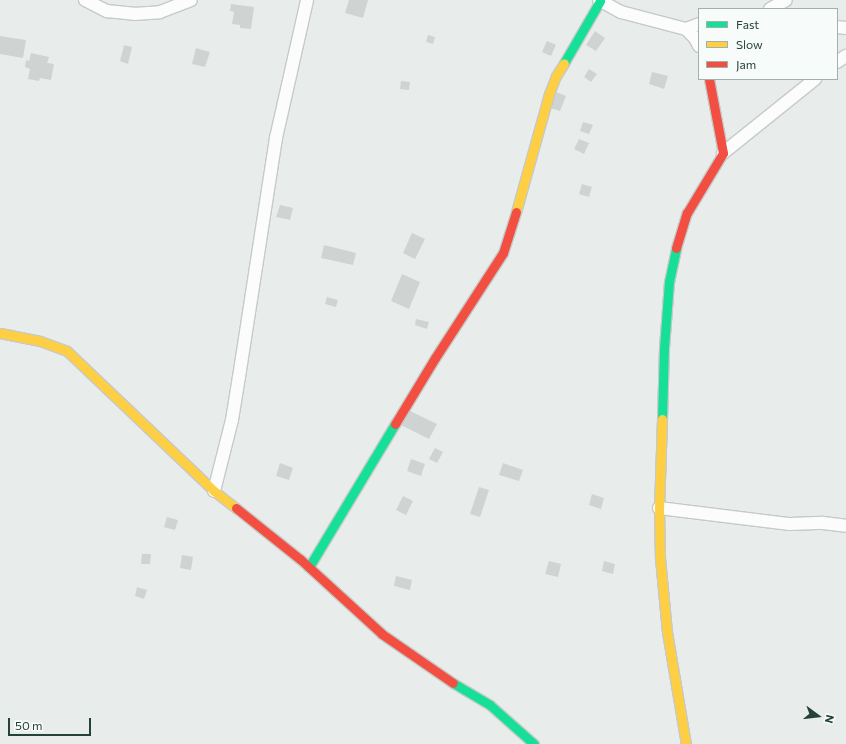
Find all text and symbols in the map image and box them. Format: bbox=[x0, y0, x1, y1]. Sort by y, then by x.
legend bbox=[698, 8, 838, 80]
text: Fast bbox=[736, 17, 759, 31]
text: Slow bbox=[736, 37, 763, 51]
text: Jam bbox=[736, 57, 756, 71]
north arrow bbox=[798, 696, 838, 736]
scale bar bbox=[10, 710, 93, 736]
text: N bbox=[823, 714, 837, 725]
text: 50 m bbox=[15, 718, 43, 732]

